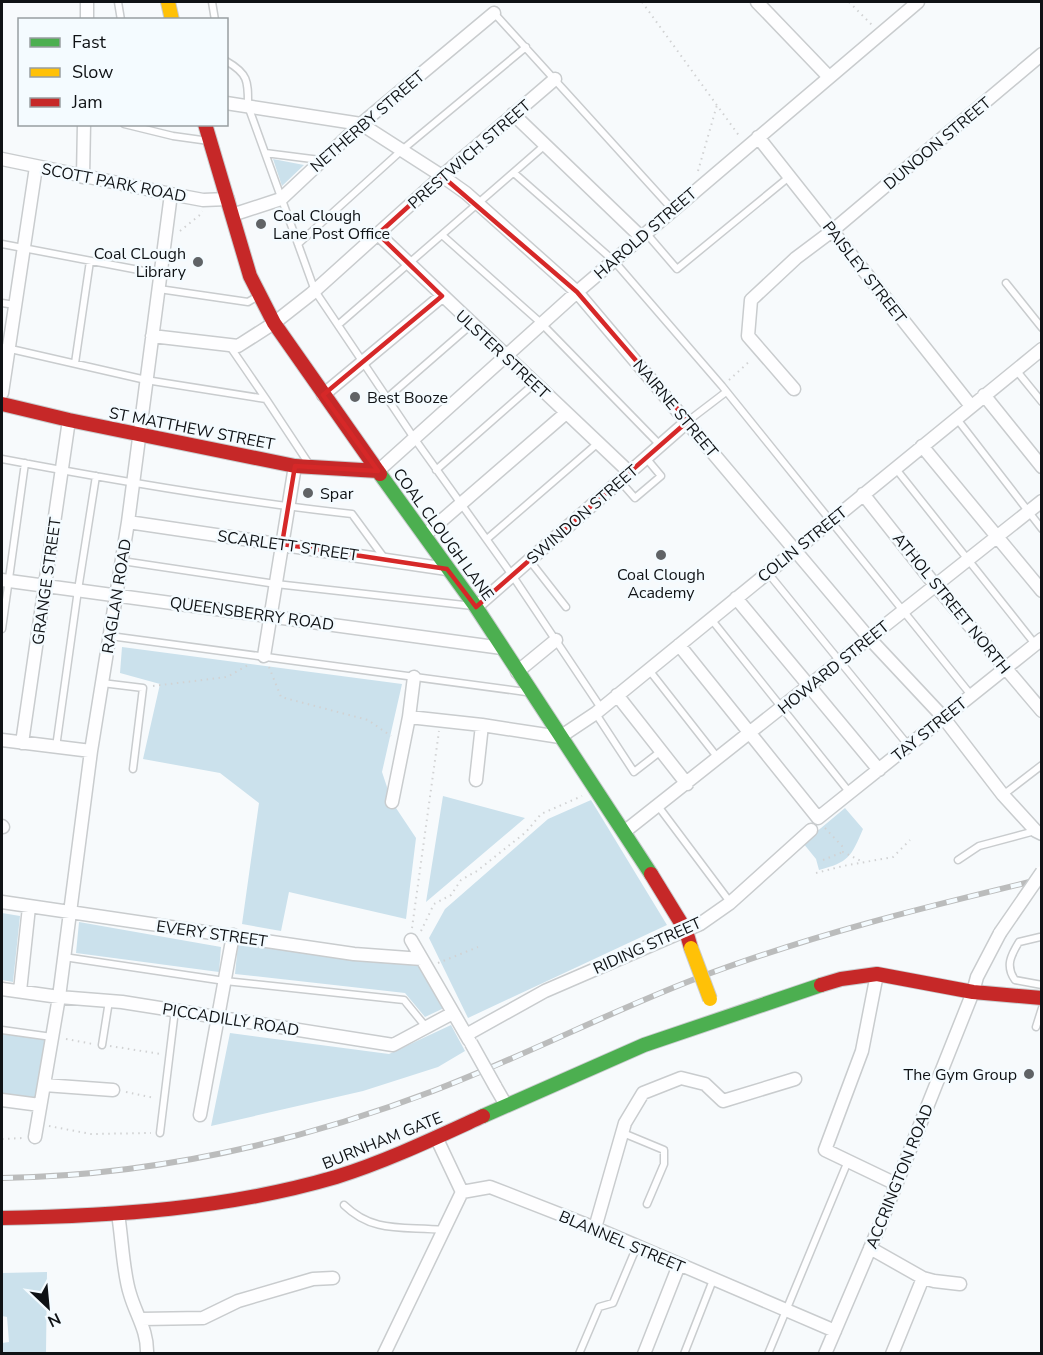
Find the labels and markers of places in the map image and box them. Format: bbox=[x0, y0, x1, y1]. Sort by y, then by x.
place label: Coal Clough Lane Post Office bbox=[273, 205, 390, 245]
marker: Coal Clough Lane Post Office bbox=[254, 217, 268, 231]
place label: Coal CLough Library bbox=[94, 243, 187, 283]
marker: Coal CLough Library bbox=[191, 255, 205, 269]
place label: Best Booze bbox=[367, 387, 448, 409]
marker: Best Booze bbox=[348, 390, 362, 404]
place label: Spar bbox=[320, 483, 354, 505]
marker: Spar bbox=[301, 486, 315, 500]
marker: Coal Clough Academy bbox=[654, 548, 668, 562]
place label: Coal Clough Academy bbox=[617, 564, 705, 604]
place label: The Gym Group bbox=[904, 1064, 1017, 1086]
marker: The Gym Group bbox=[1022, 1067, 1036, 1081]

